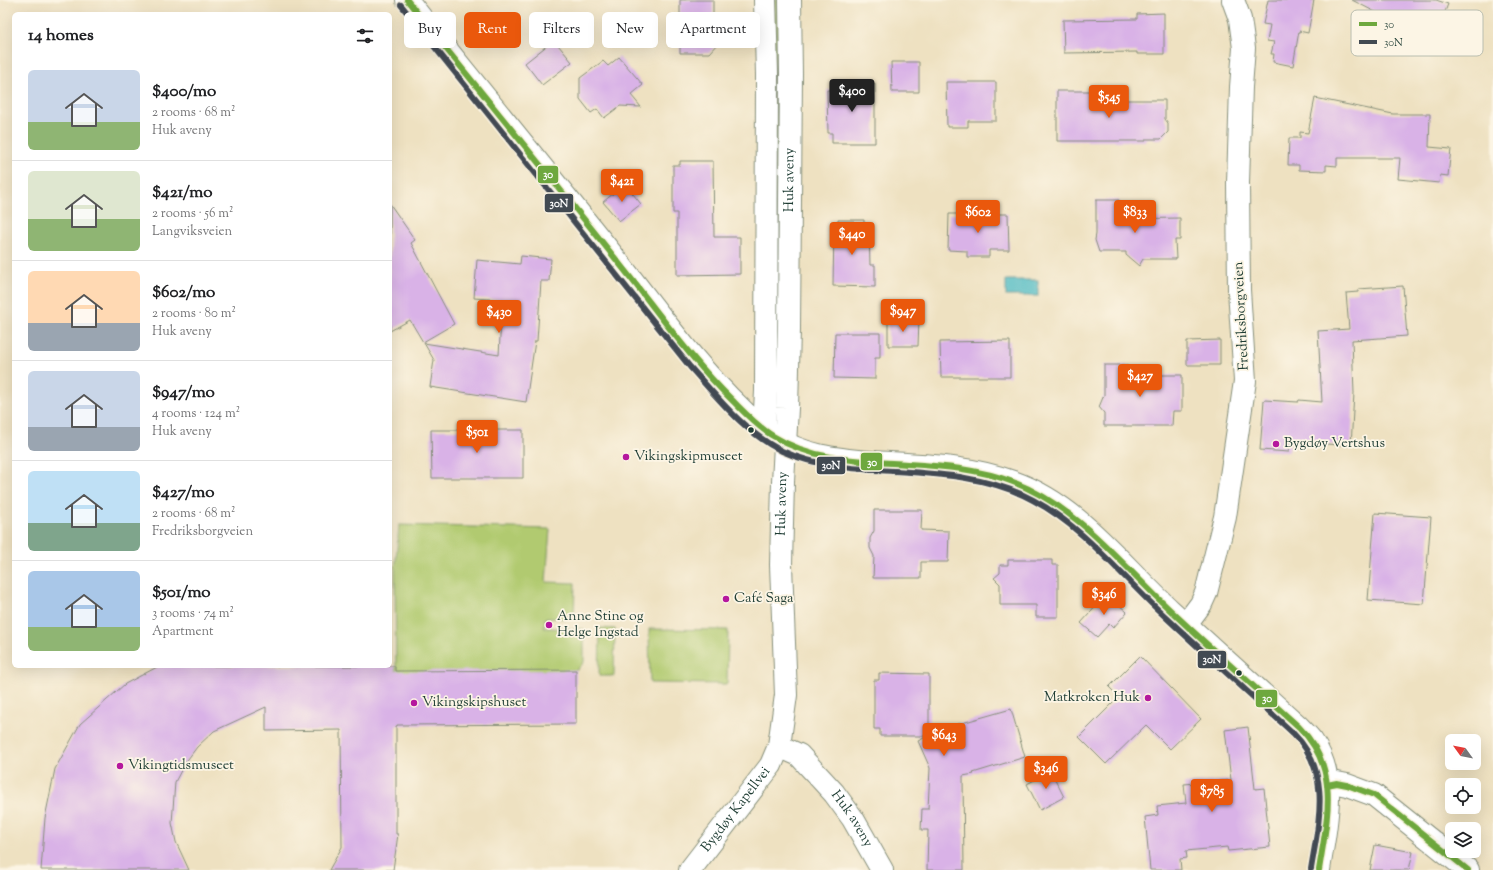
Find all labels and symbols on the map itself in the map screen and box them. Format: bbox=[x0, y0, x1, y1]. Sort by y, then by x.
legend bbox=[1351, 10, 1483, 56]
text: 30 bbox=[1384, 17, 1394, 33]
text: 30N bbox=[1384, 35, 1403, 51]
pin: $400 bbox=[828, 79, 876, 113]
pin: $545 bbox=[1085, 85, 1133, 119]
street label: Huk aveny bbox=[780, 148, 800, 212]
line badge: 30 bbox=[537, 165, 559, 184]
text: 30 bbox=[543, 167, 553, 183]
pin: $421 bbox=[598, 169, 646, 203]
line badge: 30N bbox=[544, 193, 574, 213]
text: 30N bbox=[550, 196, 569, 212]
pin: $602 bbox=[954, 200, 1002, 234]
pin: $833 bbox=[1111, 200, 1159, 234]
pin: $440 bbox=[828, 222, 876, 256]
street label: Fredriksborgveien bbox=[1229, 261, 1255, 371]
pin: $947 bbox=[879, 299, 927, 333]
pin: $430 bbox=[475, 300, 523, 334]
pin: $427 bbox=[1116, 364, 1164, 398]
pin: $501 bbox=[453, 420, 501, 454]
unlabelled marker bbox=[746, 425, 756, 435]
place label: Bygdøy Vertshus bbox=[1284, 434, 1385, 454]
marker: Bygdøy Vertshus bbox=[1271, 439, 1281, 449]
place label: Vikingskipmuseet bbox=[634, 447, 743, 467]
marker: Vikingskipmuseet bbox=[621, 452, 631, 462]
line badge: 30 bbox=[860, 452, 883, 471]
text: 30 bbox=[867, 455, 877, 471]
line badge: 30N bbox=[816, 456, 846, 475]
text: 30N bbox=[822, 458, 841, 474]
street label: Huk aveny bbox=[772, 471, 794, 536]
pin: $346 bbox=[1080, 582, 1128, 616]
place label: Café Saga bbox=[734, 589, 794, 609]
marker: Café Saga bbox=[721, 594, 731, 604]
place label: Anne Stine og Helge Ingstad bbox=[557, 607, 644, 643]
marker: Anne Stine og Helge Ingstad bbox=[544, 620, 554, 630]
line badge: 30N bbox=[1197, 650, 1227, 669]
text: 30N bbox=[1203, 652, 1222, 668]
unlabelled marker bbox=[1234, 668, 1244, 678]
place label: Matkroken Huk bbox=[1044, 688, 1140, 708]
line badge: 30 bbox=[1255, 689, 1278, 708]
text: 30 bbox=[1262, 691, 1272, 707]
place label: Vikingskipshuset bbox=[422, 693, 526, 713]
marker: Matkroken Huk bbox=[1143, 693, 1153, 703]
marker: Vikingskipshuset bbox=[409, 698, 419, 708]
pin: $643 bbox=[920, 723, 968, 757]
north arrow bbox=[1445, 734, 1481, 770]
place label: Vikingtidsmuseet bbox=[128, 756, 234, 776]
pin: $346 bbox=[1022, 756, 1070, 790]
marker: Vikingtidsmuseet bbox=[115, 761, 125, 771]
street label: Bygdøy Kapellvei bbox=[697, 763, 776, 857]
pin: $785 bbox=[1188, 779, 1236, 813]
street label: Huk aveny bbox=[825, 786, 877, 851]

